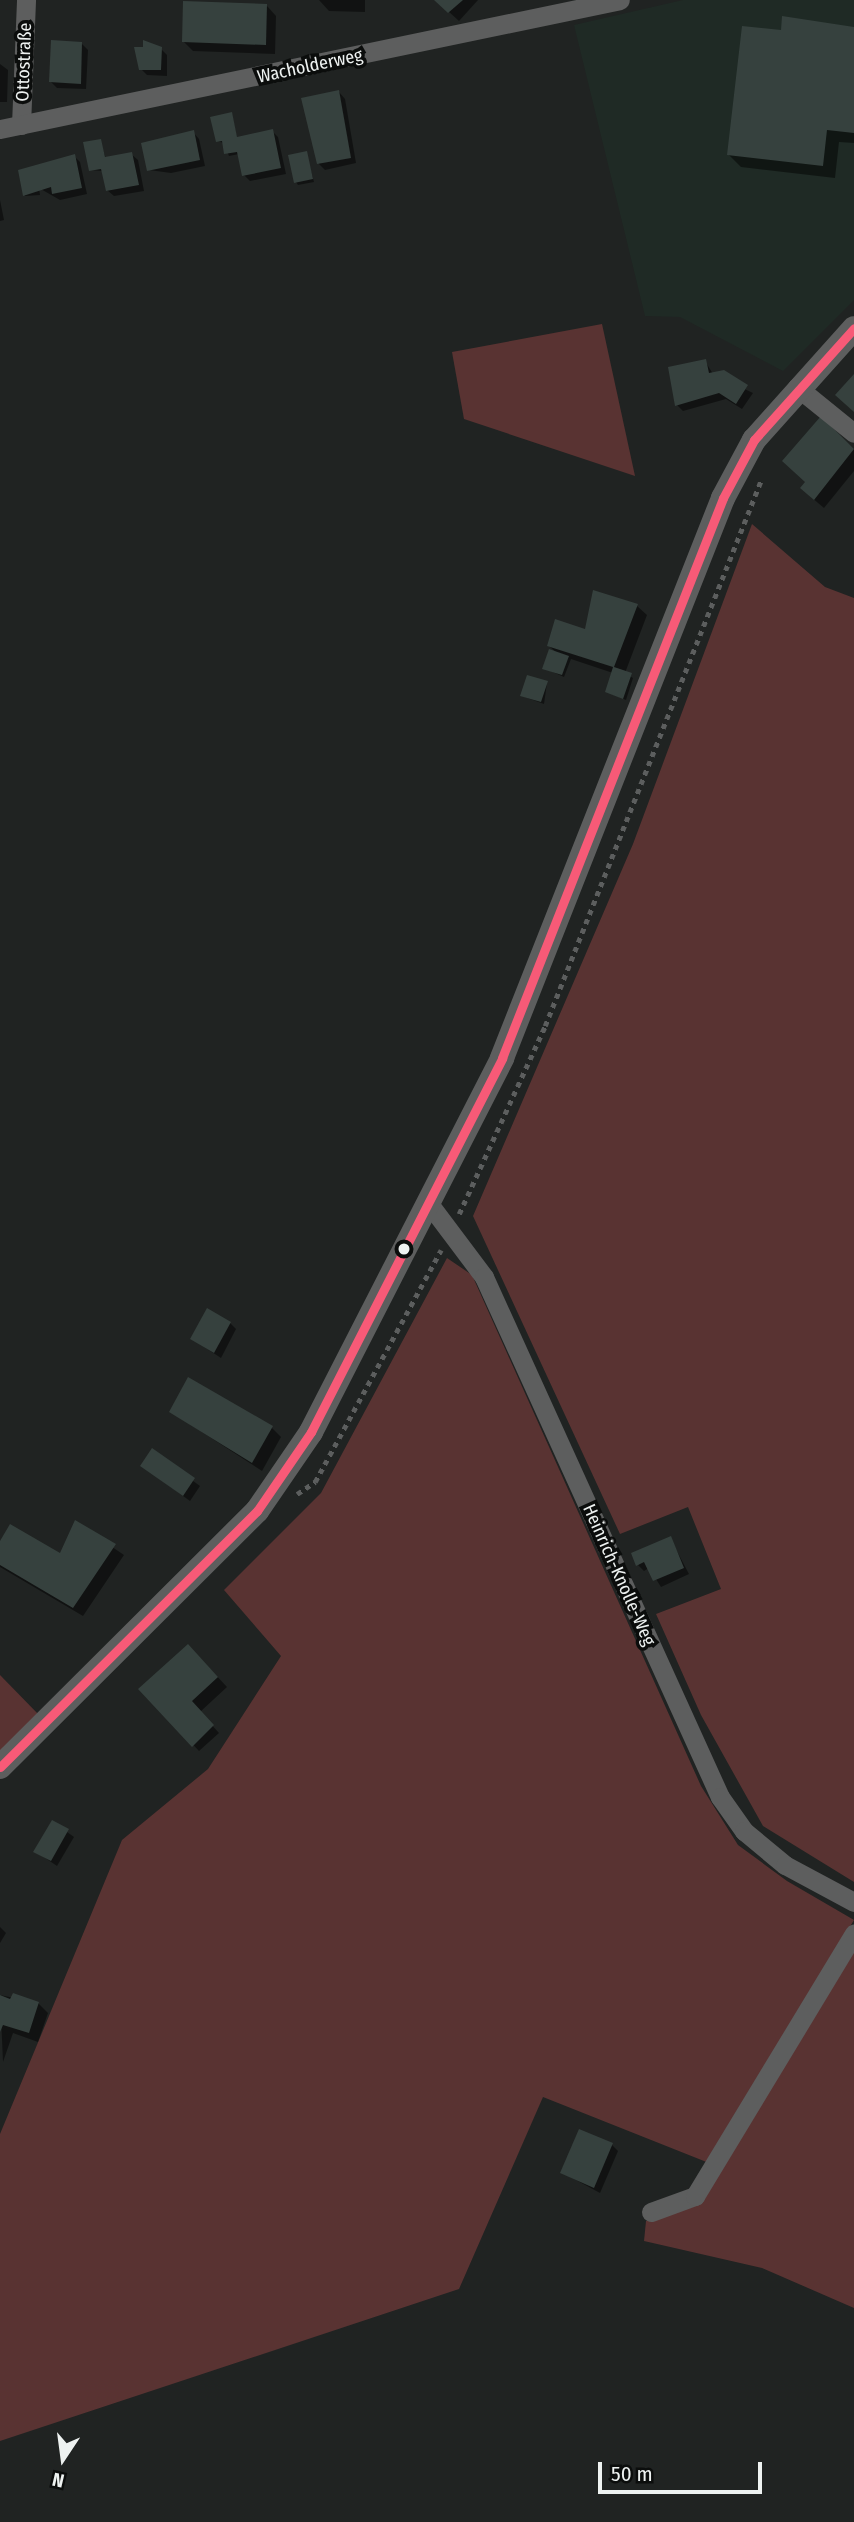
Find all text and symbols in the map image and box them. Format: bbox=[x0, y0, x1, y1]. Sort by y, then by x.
street label: Ottostraße bbox=[12, 22, 36, 102]
street label: Wacholderweg bbox=[255, 44, 365, 88]
unlabelled marker bbox=[397, 1242, 411, 1256]
street label: Heinrich-Knolle-Weg bbox=[578, 1501, 660, 1649]
north arrow bbox=[28, 2424, 98, 2494]
scale bar bbox=[602, 2448, 766, 2492]
text: 50 m bbox=[611, 2461, 653, 2487]
text: N bbox=[50, 2467, 66, 2492]

